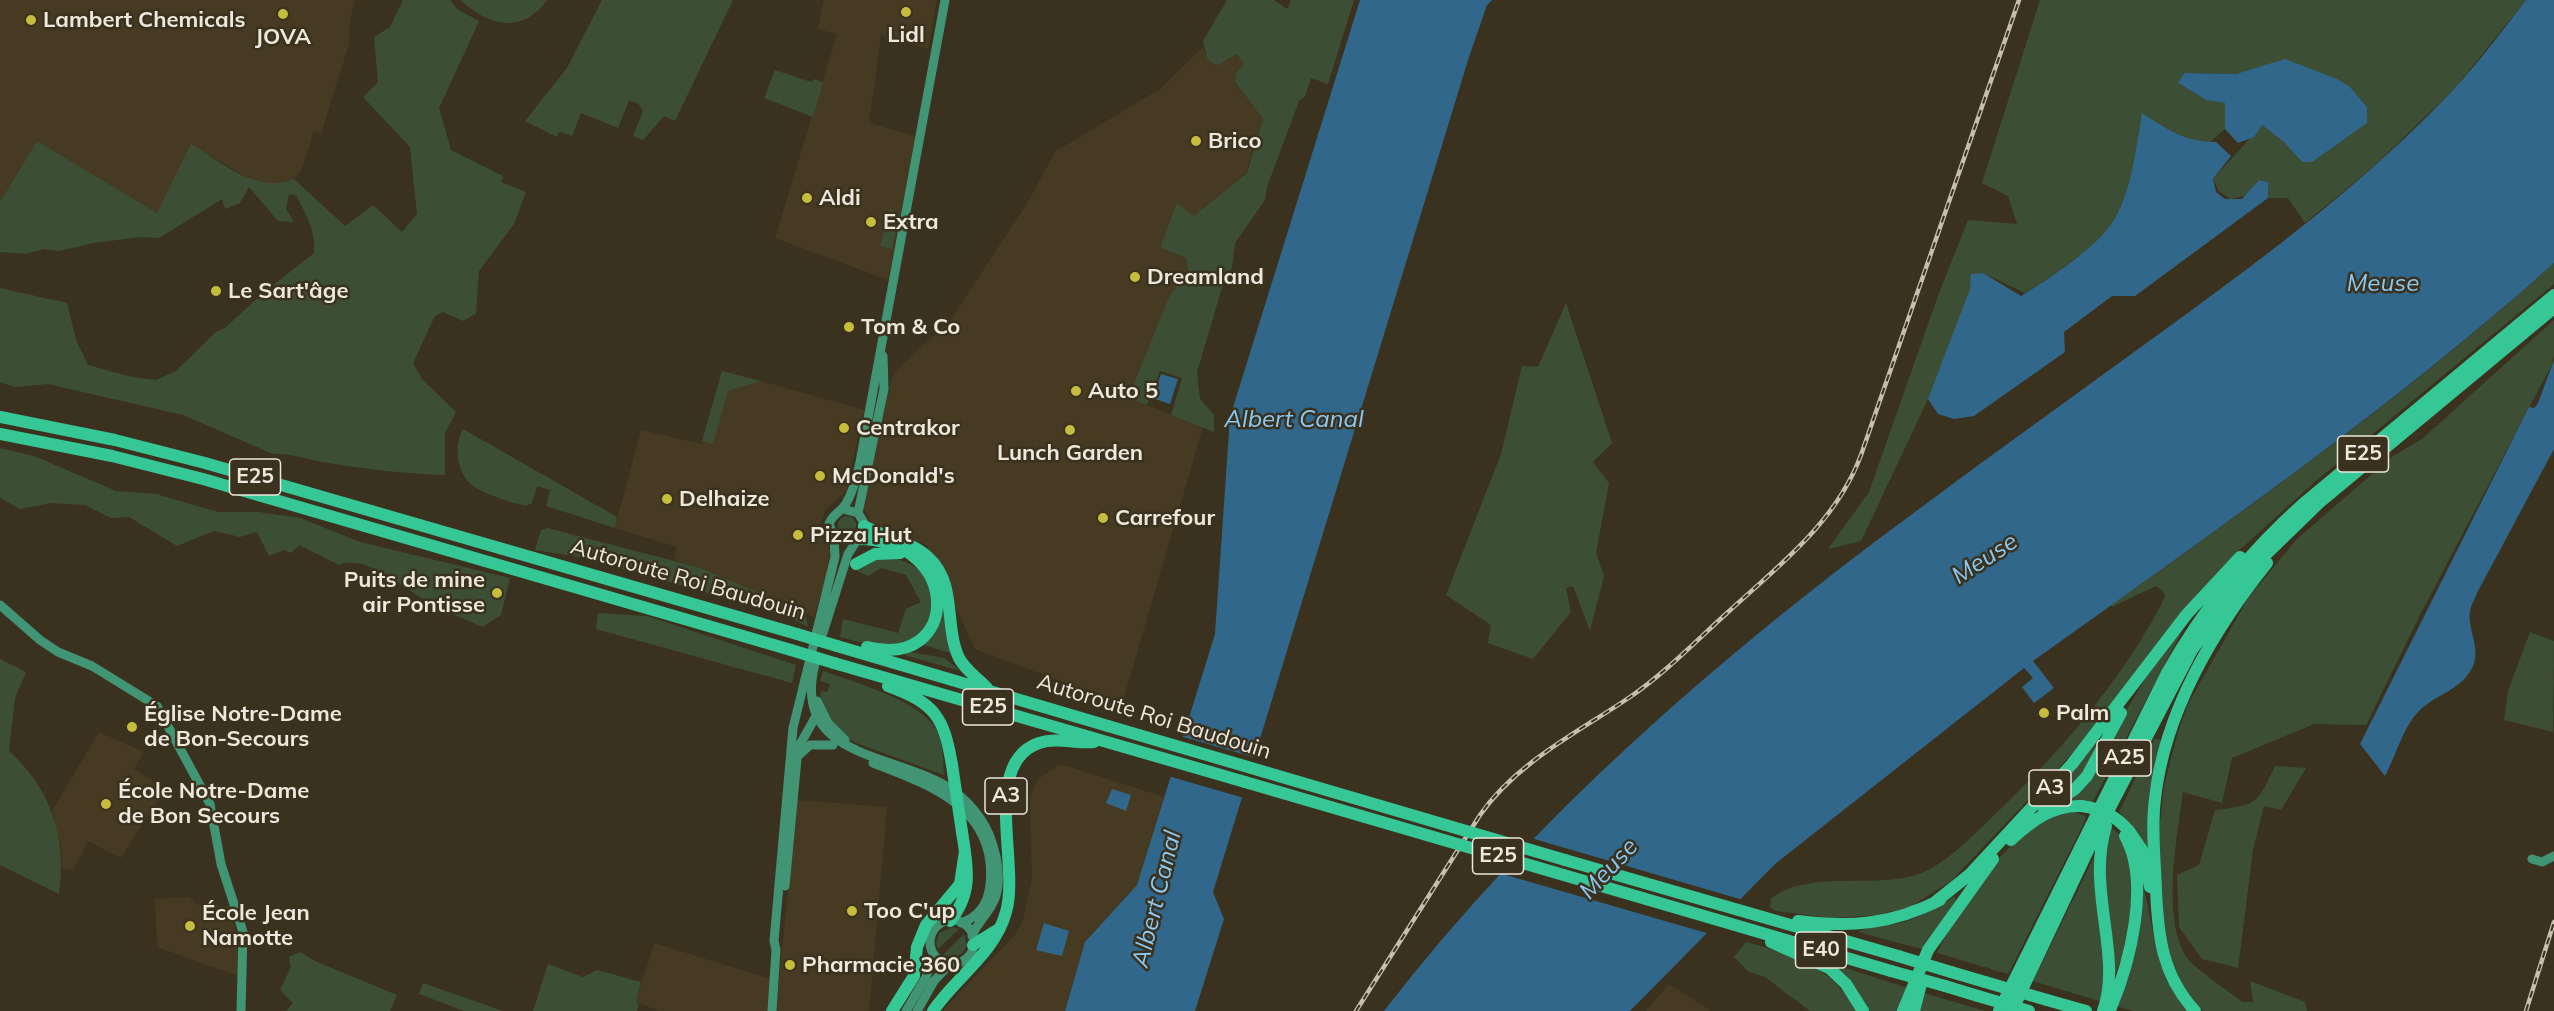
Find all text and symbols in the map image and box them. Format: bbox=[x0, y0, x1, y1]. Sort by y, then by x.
marker: Lidl bbox=[899, 5, 913, 19]
place label: Lambert Chemicals bbox=[43, 7, 245, 33]
marker: JOVA bbox=[276, 7, 290, 21]
marker: Lambert Chemicals bbox=[24, 13, 38, 27]
place label: Lidl bbox=[887, 22, 925, 48]
place label: JOVA bbox=[255, 24, 311, 50]
place label: Brico bbox=[1208, 128, 1261, 154]
marker: Brico bbox=[1189, 134, 1203, 148]
place label: Aldi bbox=[819, 185, 861, 211]
marker: Aldi bbox=[800, 191, 814, 205]
place label: Extra bbox=[883, 209, 939, 235]
marker: Extra bbox=[864, 215, 878, 229]
place label: Dreamland bbox=[1147, 264, 1264, 290]
marker: Dreamland bbox=[1128, 270, 1142, 284]
water label: Meuse bbox=[2347, 270, 2419, 298]
place label: Le Sart'âge bbox=[228, 278, 348, 304]
marker: Le Sart'âge bbox=[209, 284, 223, 298]
place label: Tom & Co bbox=[861, 314, 960, 340]
marker: Tom & Co bbox=[842, 320, 856, 334]
place label: Auto 5 bbox=[1088, 378, 1158, 404]
marker: Auto 5 bbox=[1069, 384, 1083, 398]
water label: Albert Canal bbox=[1224, 406, 1364, 434]
place label: Centrakor bbox=[856, 415, 960, 441]
marker: Centrakor bbox=[837, 421, 851, 435]
marker: Lunch Garden bbox=[1063, 423, 1077, 437]
road number: E25 bbox=[2338, 436, 2388, 472]
place label: Lunch Garden bbox=[997, 440, 1143, 466]
road number: E25 bbox=[230, 459, 280, 495]
place label: McDonald's bbox=[832, 463, 955, 489]
marker: McDonald's bbox=[813, 469, 827, 483]
place label: Delhaize bbox=[679, 486, 770, 512]
marker: Delhaize bbox=[660, 492, 674, 506]
place label: Carrefour bbox=[1115, 505, 1215, 531]
marker: Carrefour bbox=[1096, 511, 1110, 525]
place label: Pizza Hut bbox=[810, 522, 912, 548]
water label: Meuse bbox=[1947, 527, 2023, 591]
marker: Pizza Hut bbox=[791, 528, 805, 542]
street label: Autoroute Roi Baudouin bbox=[567, 534, 809, 626]
place label: Puits de mine air Pontisse bbox=[344, 567, 485, 618]
marker: Puits de mine air Pontisse bbox=[490, 586, 504, 600]
street label: Autoroute Roi Baudouin bbox=[1034, 669, 1274, 765]
road number: E25 bbox=[962, 689, 1014, 725]
place label: Palm bbox=[2056, 700, 2109, 726]
place label: Église Notre-Dame de Bon-Secours bbox=[144, 701, 342, 752]
marker: Palm bbox=[2037, 706, 2051, 720]
marker: Église Notre-Dame de Bon-Secours bbox=[125, 720, 139, 734]
road number: A25 bbox=[2097, 740, 2151, 776]
road number: A3 bbox=[2029, 770, 2071, 806]
place label: École Notre-Dame de Bon Secours bbox=[118, 778, 309, 830]
road number: A3 bbox=[985, 778, 1027, 814]
marker: École Notre-Dame de Bon Secours bbox=[99, 797, 113, 811]
water label: Albert Canal bbox=[1126, 828, 1188, 970]
water label: Meuse bbox=[1574, 833, 1644, 905]
road number: E25 bbox=[1472, 838, 1524, 874]
place label: Too C'up bbox=[864, 898, 955, 924]
place label: École Jean Namotte bbox=[202, 900, 310, 951]
marker: Too C'up bbox=[845, 904, 859, 918]
marker: École Jean Namotte bbox=[183, 919, 197, 933]
road number: E40 bbox=[1796, 932, 1846, 968]
place label: Pharmacie 360 bbox=[802, 952, 960, 978]
marker: Pharmacie 360 bbox=[783, 958, 797, 972]

